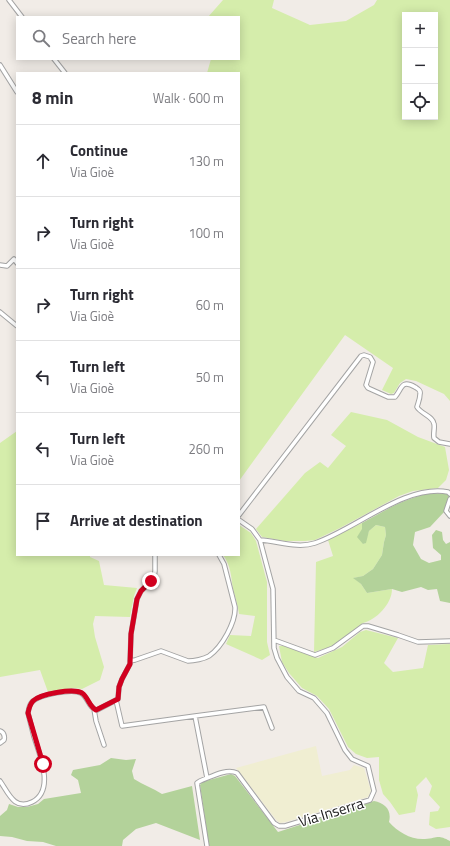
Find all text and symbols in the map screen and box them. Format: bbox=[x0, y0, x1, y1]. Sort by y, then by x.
map controls bbox=[402, 12, 438, 120]
button: + bbox=[402, 12, 438, 48]
search box bbox=[16, 16, 240, 60]
icon: search bbox=[30, 27, 52, 49]
text: Search here bbox=[62, 27, 136, 50]
button: − bbox=[402, 48, 438, 84]
button: locate bbox=[402, 84, 438, 120]
text: 8 min bbox=[32, 85, 73, 111]
text: Walk · 600 m bbox=[153, 88, 224, 108]
text: Continue bbox=[70, 139, 128, 162]
icon: ahead bbox=[32, 150, 54, 172]
text: 130 m bbox=[188, 151, 224, 171]
text: Via Gioè bbox=[70, 162, 114, 182]
text: Turn right bbox=[70, 211, 134, 234]
icon: right bbox=[32, 222, 54, 244]
text: 100 m bbox=[188, 223, 224, 243]
text: Via Gioè bbox=[70, 234, 114, 254]
text: Turn right bbox=[70, 283, 134, 306]
icon: right bbox=[32, 294, 54, 316]
text: 60 m bbox=[196, 295, 224, 315]
text: Via Gioè bbox=[70, 306, 114, 326]
text: Turn left bbox=[70, 355, 125, 378]
icon: left bbox=[32, 366, 54, 388]
text: 50 m bbox=[196, 367, 224, 387]
text: Via Gioè bbox=[70, 378, 114, 398]
text: Turn left bbox=[70, 427, 125, 450]
icon: left bbox=[32, 438, 54, 460]
text: 260 m bbox=[188, 439, 224, 459]
text: Via Gioè bbox=[70, 450, 114, 470]
text: Arrive at destination bbox=[70, 509, 203, 532]
icon: arrive bbox=[32, 510, 54, 532]
route end bbox=[142, 572, 160, 590]
route start bbox=[34, 755, 52, 773]
street label: Via Inserra bbox=[296, 791, 367, 833]

